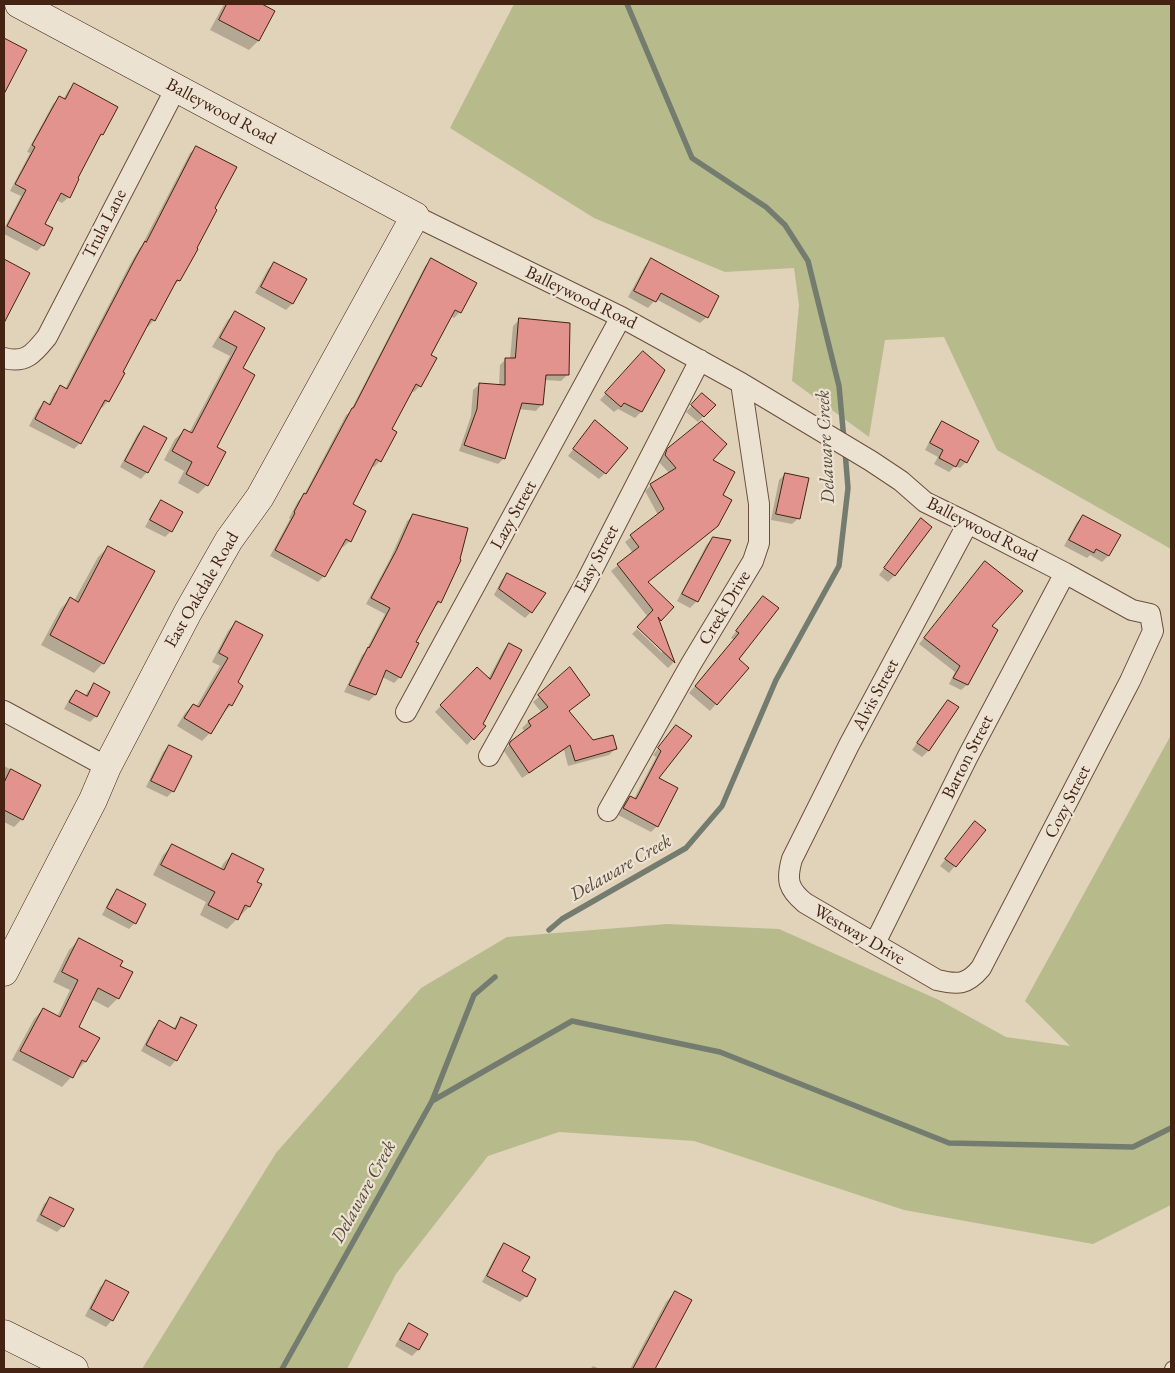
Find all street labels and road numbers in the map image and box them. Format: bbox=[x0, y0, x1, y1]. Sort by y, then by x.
street label: Balleywood Road bbox=[162, 74, 280, 150]
street label: Trula Lane bbox=[78, 186, 132, 262]
street label: Balleywood Road bbox=[522, 262, 640, 334]
street label: Lazy Street bbox=[486, 477, 542, 553]
street label: Balleywood Road bbox=[923, 493, 1041, 567]
street label: Easy Street bbox=[570, 521, 624, 597]
street label: East Oakdale Road bbox=[160, 528, 244, 652]
street label: Creek Drive bbox=[694, 567, 756, 649]
street label: Alvis Street bbox=[848, 655, 904, 735]
street label: Barton Street bbox=[938, 712, 998, 802]
street label: Cozy Street bbox=[1040, 762, 1096, 842]
street label: Westway Drive bbox=[809, 900, 909, 970]

